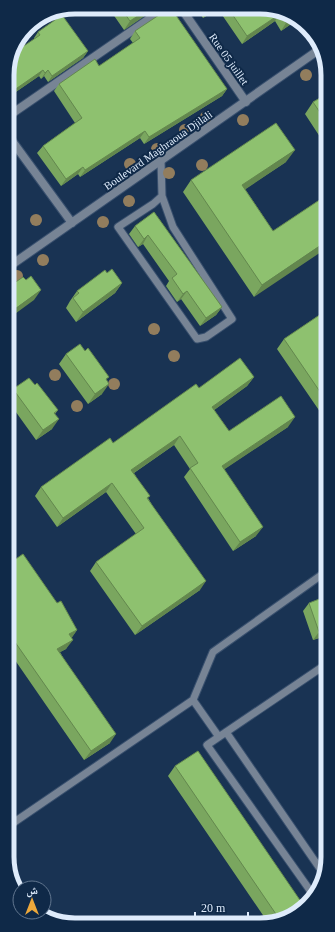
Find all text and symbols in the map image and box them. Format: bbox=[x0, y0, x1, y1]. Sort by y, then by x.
street label: Rue 05 juillet bbox=[207, 31, 251, 87]
street label: Boulevard Maghraoua Djilali bbox=[102, 108, 214, 192]
north arrow bbox=[12, 880, 52, 920]
text: ش bbox=[26, 884, 38, 898]
scale bar bbox=[195, 894, 248, 920]
text: 20 m bbox=[201, 901, 226, 915]

